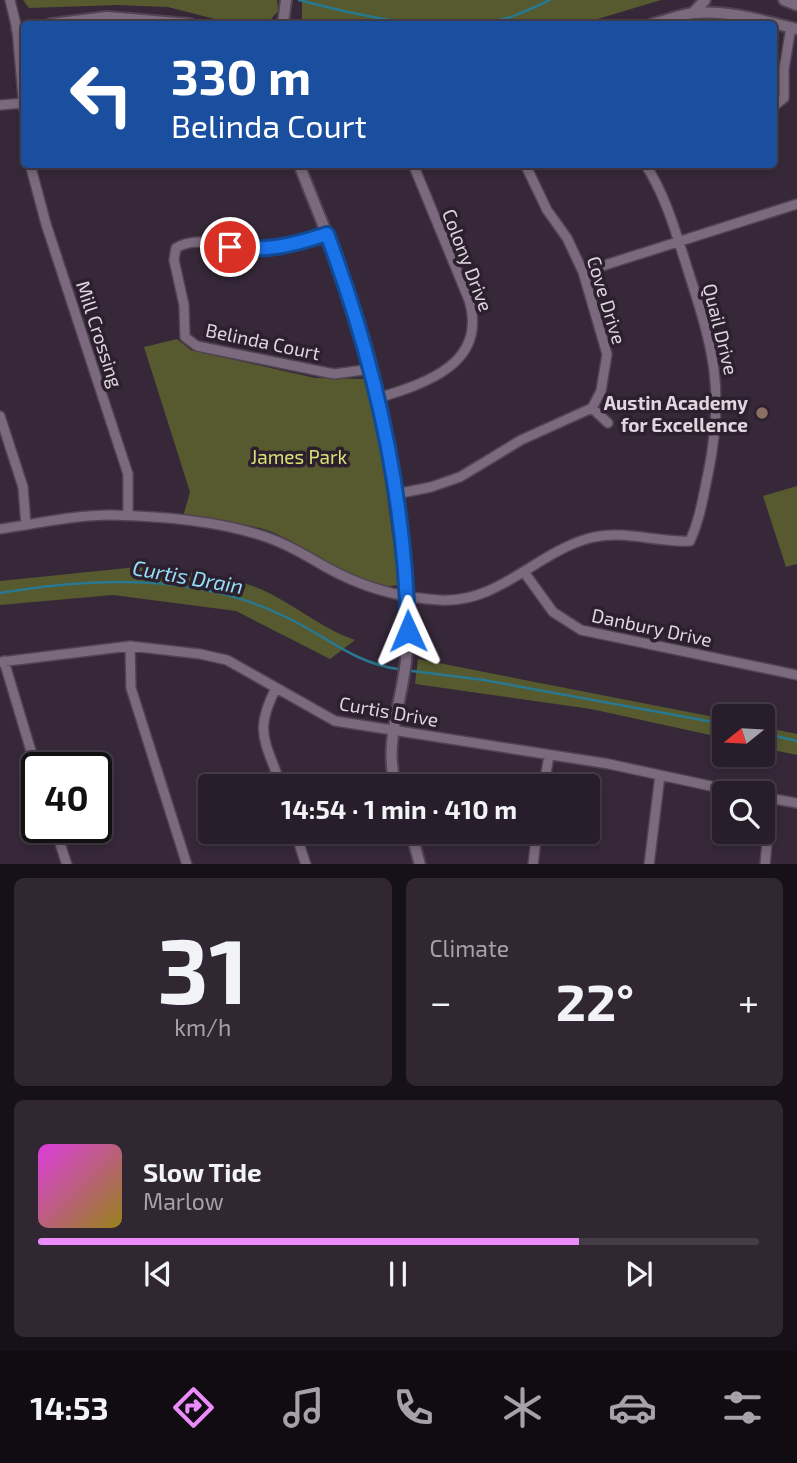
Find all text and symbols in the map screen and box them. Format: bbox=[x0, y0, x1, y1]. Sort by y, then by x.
text: 330 m bbox=[171, 46, 311, 105]
icon: left bbox=[56, 49, 147, 140]
text: Belinda Court bbox=[171, 106, 367, 144]
street label: Colony Drive bbox=[438, 205, 498, 315]
pin bbox=[200, 217, 260, 277]
icon: arrive bbox=[211, 228, 249, 266]
street label: Cove Drive bbox=[583, 253, 631, 347]
street label: Mill Crossing bbox=[72, 278, 128, 391]
street label: Quail Drive bbox=[699, 281, 743, 377]
street label: Belinda Court bbox=[204, 318, 322, 364]
place label: Austin Academy for Excellence bbox=[604, 391, 748, 436]
marker: Austin Academy for Excellence bbox=[754, 405, 770, 421]
park label: James Park bbox=[251, 445, 348, 468]
water label: Curtis Drain bbox=[131, 554, 245, 598]
position arrow bbox=[371, 594, 445, 668]
street label: Danbury Drive bbox=[590, 603, 714, 651]
street label: Curtis Drive bbox=[338, 691, 440, 731]
north arrow bbox=[712, 704, 775, 766]
map controls bbox=[712, 704, 775, 844]
speed limit sign: 40 bbox=[21, 752, 112, 843]
button: search bbox=[712, 781, 775, 844]
text: 14:54 · 1 min · 410 m bbox=[281, 793, 517, 824]
text: 31 bbox=[157, 913, 248, 1022]
text: Climate bbox=[430, 934, 509, 962]
text: 22° bbox=[556, 969, 634, 1031]
text: − bbox=[430, 978, 452, 1024]
text: + bbox=[738, 978, 759, 1024]
text: km/h bbox=[174, 1013, 231, 1041]
text: Slow Tide bbox=[143, 1156, 262, 1187]
text: Marlow bbox=[143, 1187, 224, 1215]
icon: previous bbox=[139, 1255, 177, 1293]
icon: pause bbox=[379, 1255, 417, 1293]
icon: next bbox=[620, 1255, 658, 1293]
icon: directions bbox=[169, 1383, 218, 1432]
icon: music bbox=[279, 1383, 328, 1432]
icon: phone bbox=[389, 1383, 438, 1432]
icon: climate bbox=[498, 1383, 547, 1432]
icon: car bbox=[608, 1383, 657, 1432]
icon: filters bbox=[718, 1383, 767, 1432]
text: 14:53 bbox=[30, 1388, 109, 1426]

